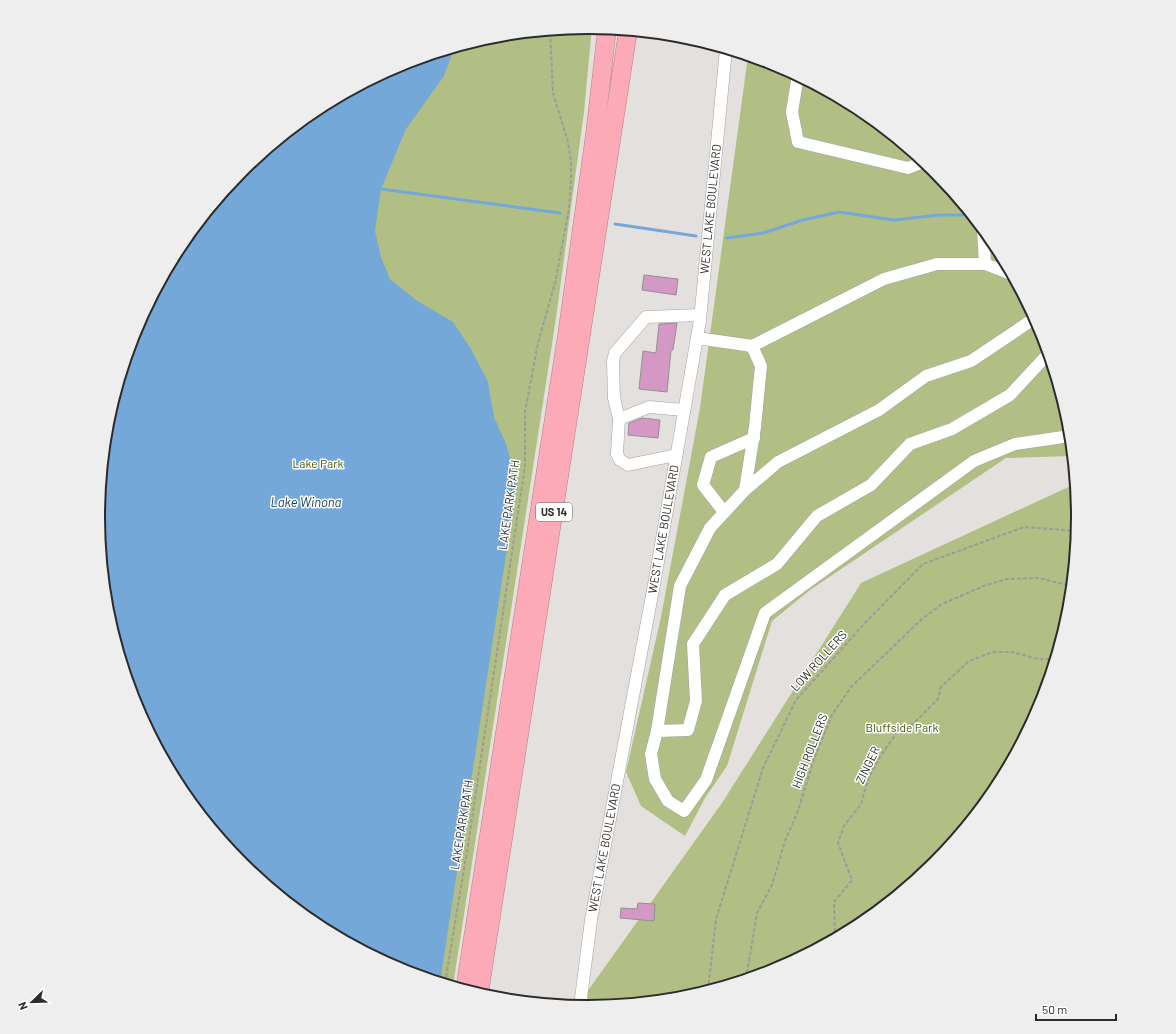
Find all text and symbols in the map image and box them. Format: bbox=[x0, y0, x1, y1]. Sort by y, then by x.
street label: WEST LAKE BOULEVARD bbox=[696, 143, 723, 274]
park label: Lake Park bbox=[292, 456, 344, 470]
street label: LAKE PARK PATH bbox=[495, 459, 521, 551]
street label: WEST LAKE BOULEVARD bbox=[644, 464, 681, 595]
water label: Lake Winona bbox=[271, 494, 342, 510]
road number: US 14 bbox=[536, 503, 572, 521]
street label: LOW ROLLERS bbox=[787, 627, 849, 694]
street label: HIGH ROLLERS bbox=[788, 711, 830, 790]
park label: Bluffside Park bbox=[866, 720, 938, 734]
street label: ZINGER bbox=[852, 744, 882, 786]
street label: LAKE PARK PATH bbox=[447, 779, 475, 871]
street label: WEST LAKE BOULEVARD bbox=[585, 782, 622, 913]
north arrow bbox=[12, 982, 52, 1022]
scale bar bbox=[1036, 996, 1116, 1022]
text: N bbox=[15, 1000, 30, 1012]
text: 50 m bbox=[1042, 1002, 1067, 1016]

